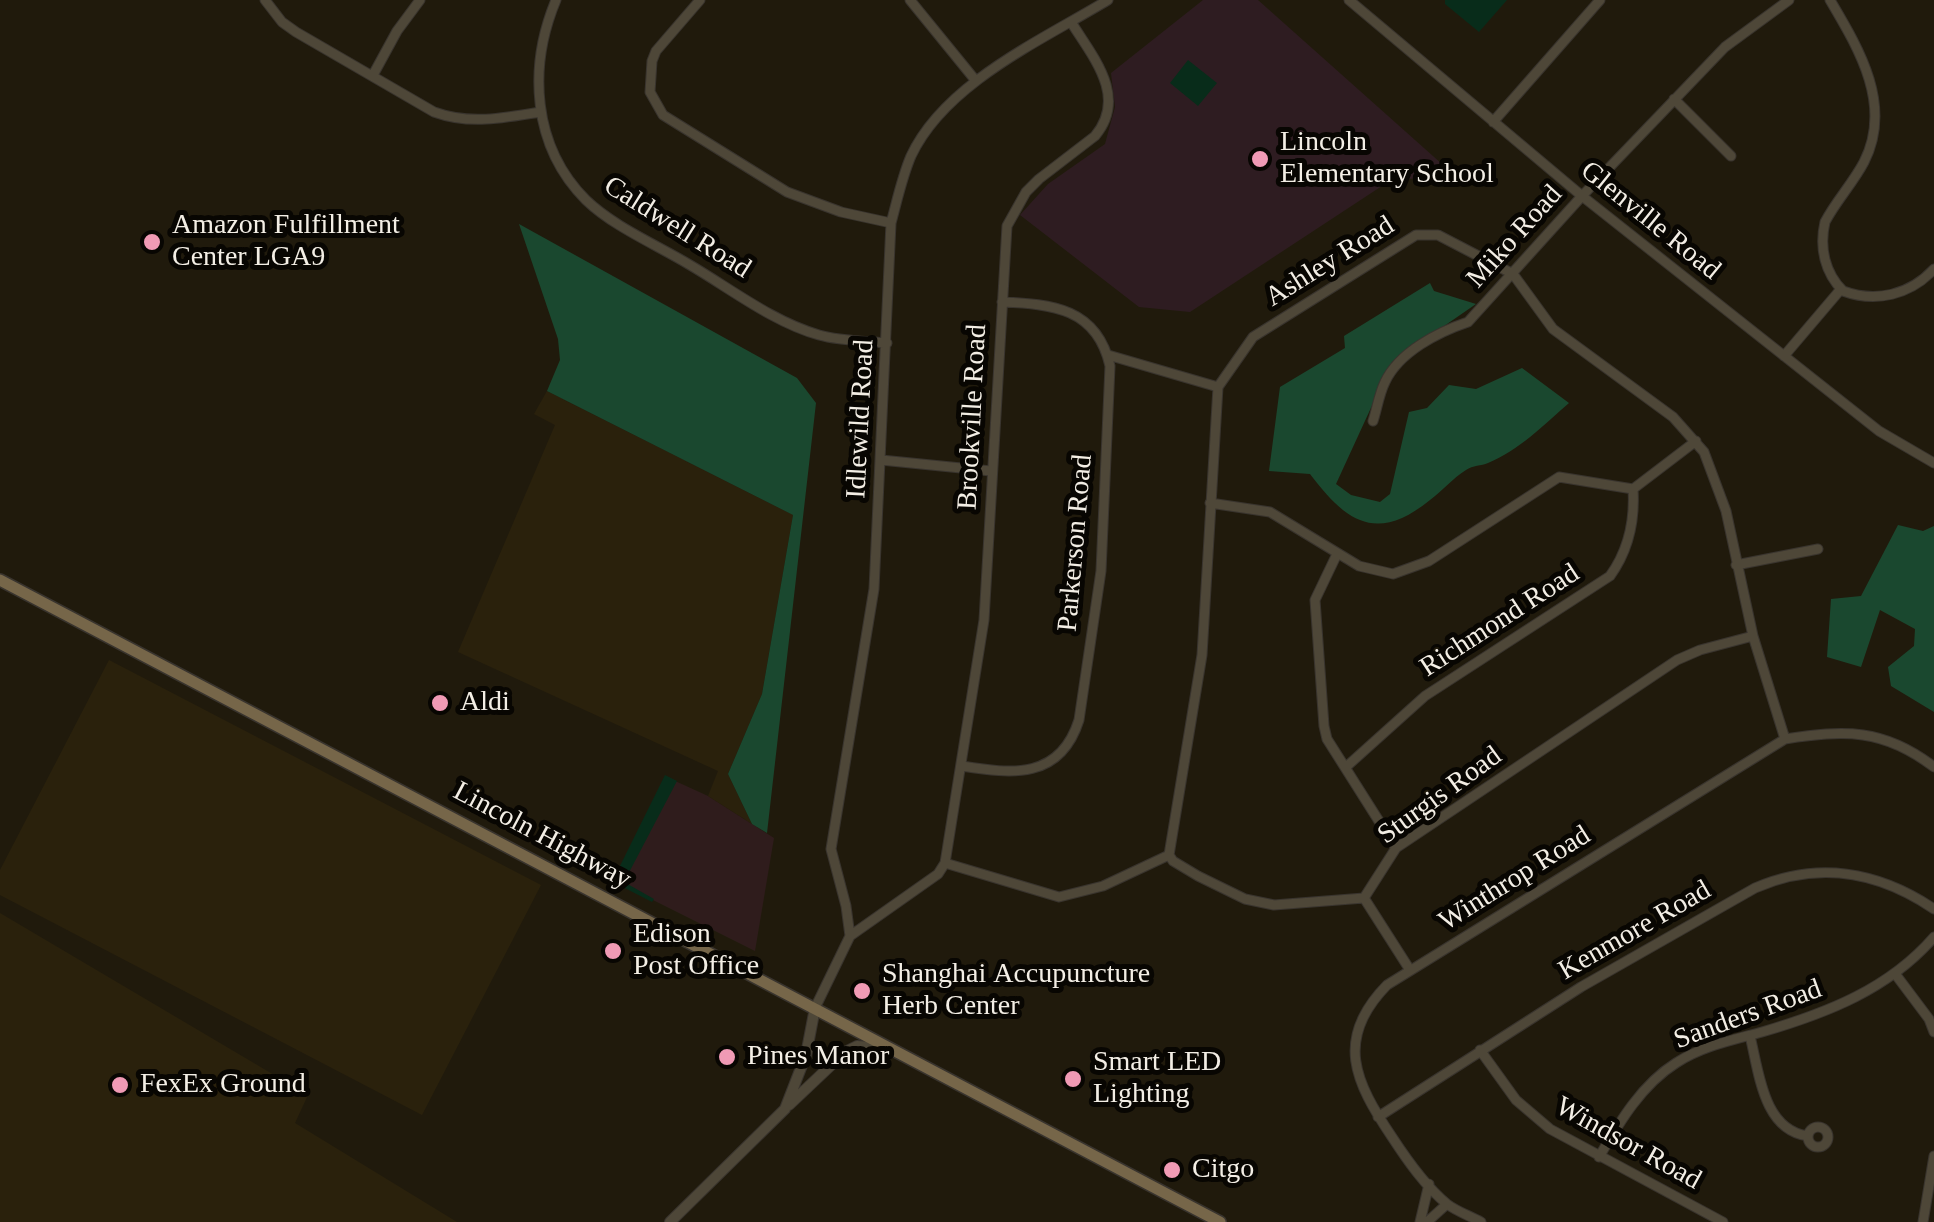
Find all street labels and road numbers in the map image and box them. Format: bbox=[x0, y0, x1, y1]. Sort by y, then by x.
street label: Glenville Road bbox=[1573, 154, 1727, 288]
street label: Caldwell Road bbox=[597, 169, 757, 287]
street label: Miko Road bbox=[1460, 179, 1570, 295]
street label: Ashley Road bbox=[1259, 209, 1401, 315]
street label: Brookville Road bbox=[951, 323, 995, 511]
street label: Idlewild Road bbox=[840, 339, 882, 499]
street label: Parkerson Road bbox=[1052, 453, 1100, 633]
street label: Richmond Road bbox=[1414, 557, 1586, 685]
street label: Sturgis Road bbox=[1371, 740, 1509, 852]
street label: Lincoln Highway bbox=[447, 775, 637, 897]
street label: Winthrop Road bbox=[1433, 819, 1597, 939]
street label: Kenmore Road bbox=[1553, 874, 1717, 988]
street label: Sanders Road bbox=[1670, 973, 1826, 1057]
street label: Windsor Road bbox=[1549, 1090, 1707, 1198]

